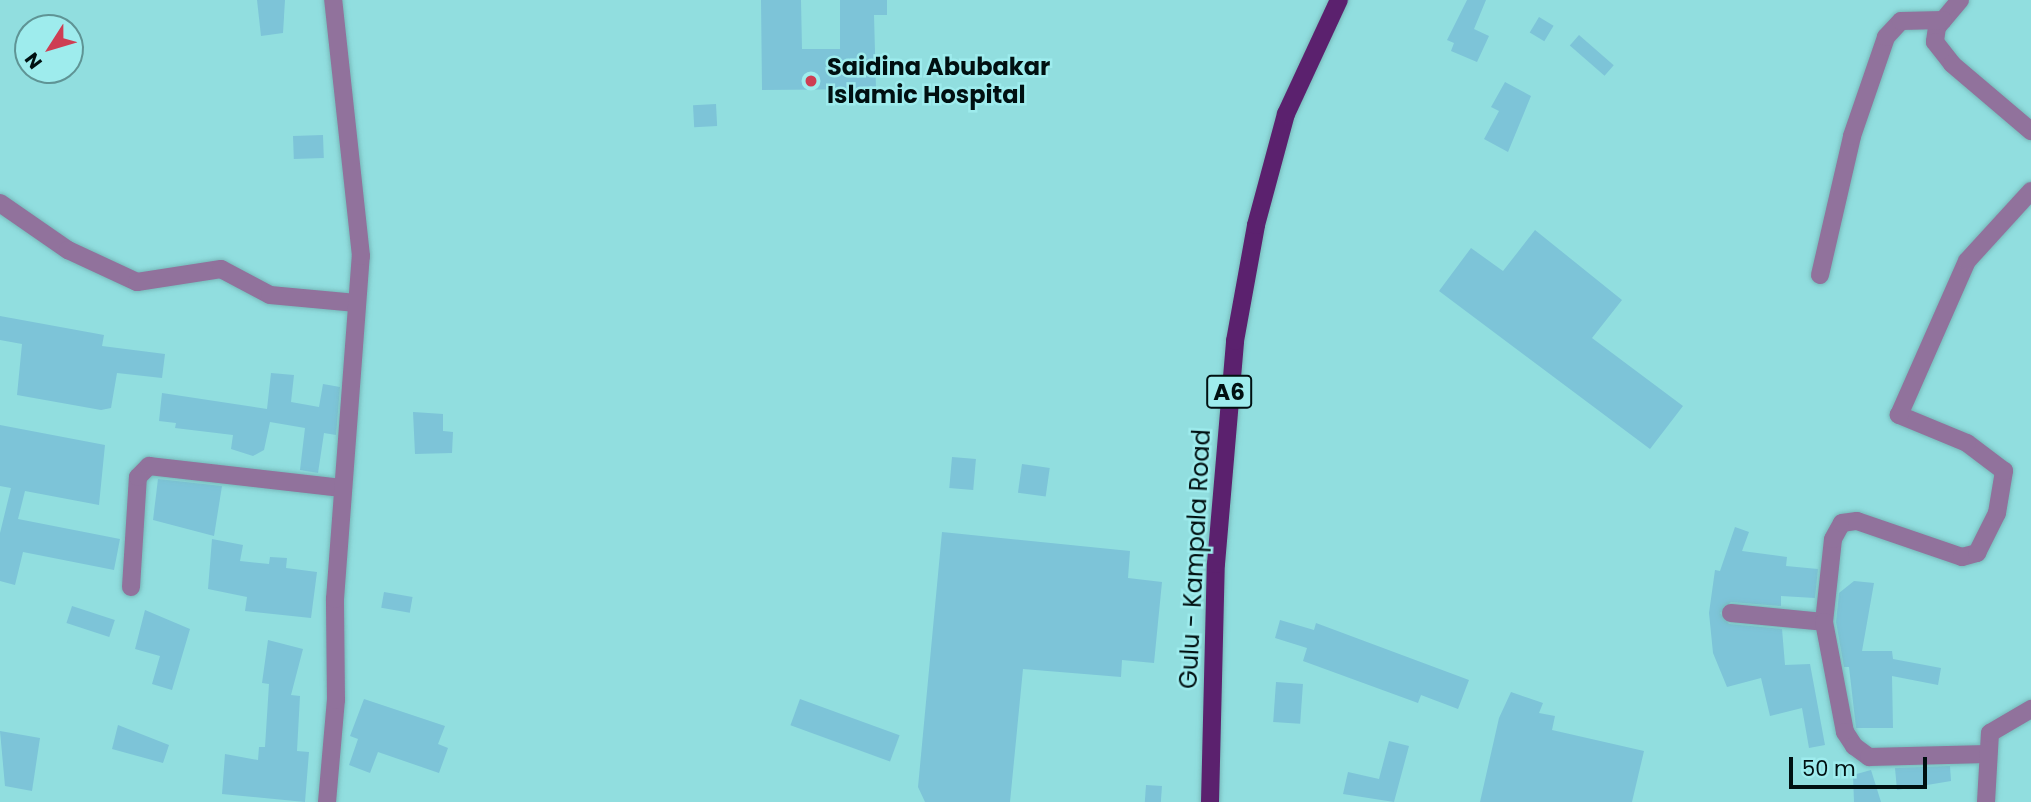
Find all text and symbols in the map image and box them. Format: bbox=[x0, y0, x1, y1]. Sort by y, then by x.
north arrow bbox=[14, 14, 84, 84]
text: N bbox=[18, 47, 49, 75]
place label: Saidina Abubakar Islamic Hospital bbox=[827, 53, 1050, 109]
marker: Saidina Abubakar Islamic Hospital bbox=[801, 71, 821, 91]
road number: A6 bbox=[1204, 372, 1254, 412]
street label: Gulu - Kampala Road bbox=[1174, 428, 1216, 690]
scale bar bbox=[1793, 742, 1931, 786]
text: 50 m bbox=[1802, 754, 1856, 783]

